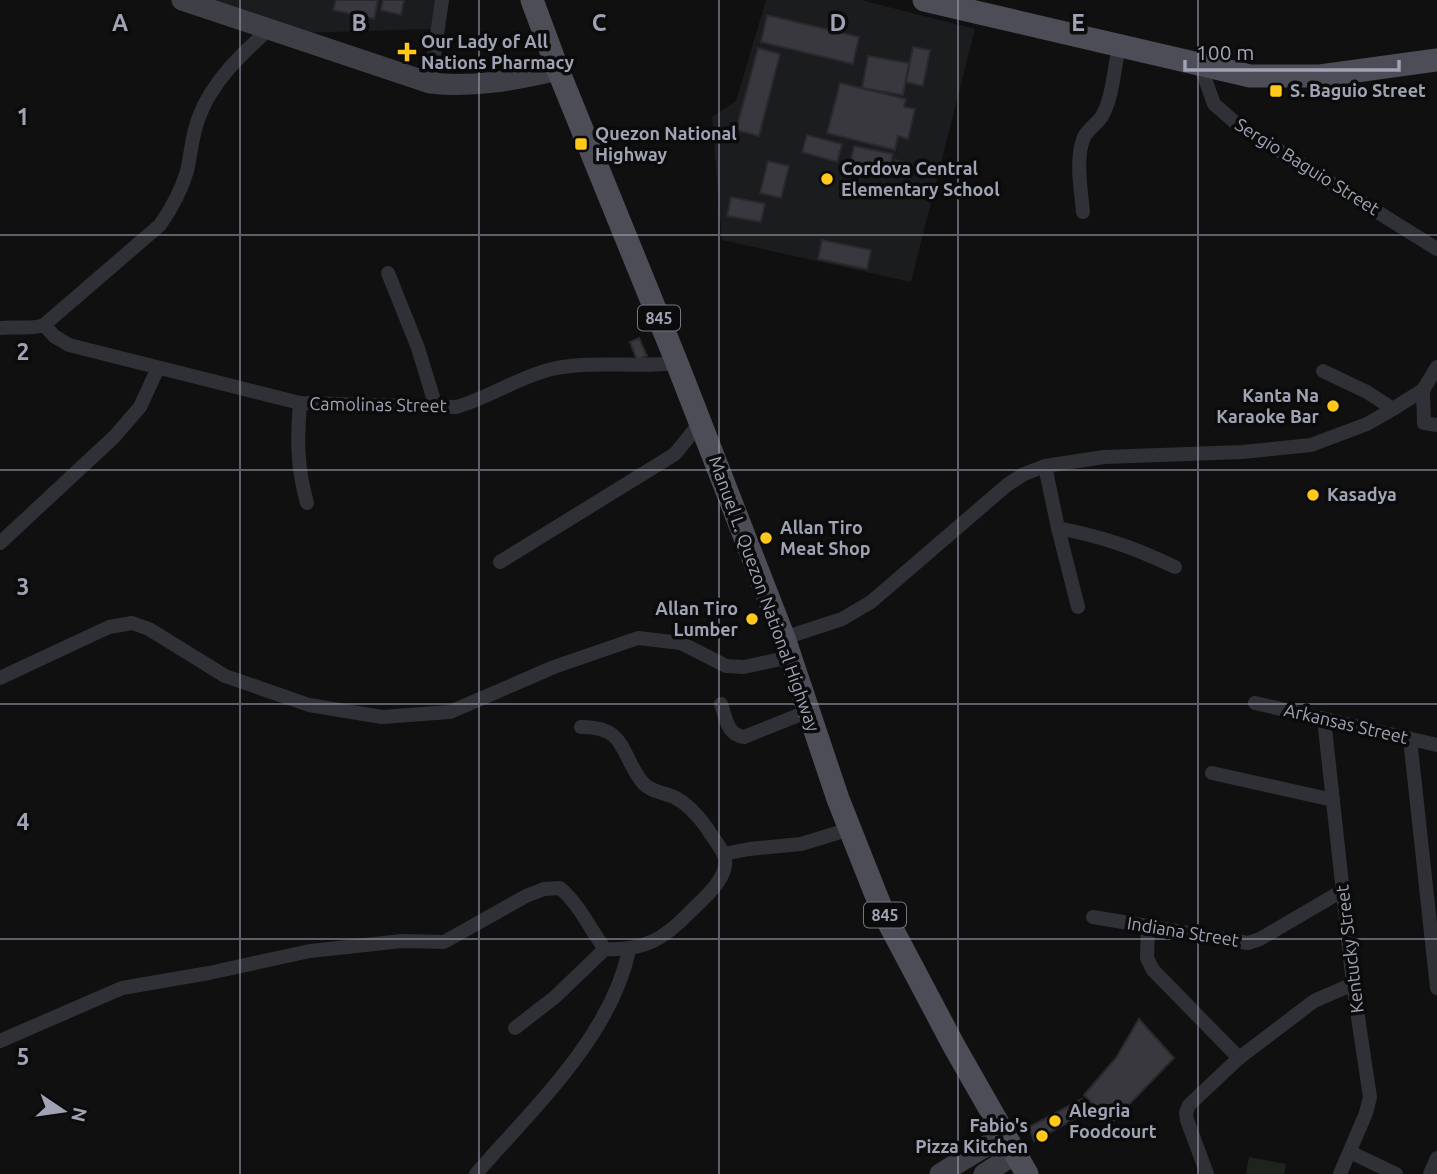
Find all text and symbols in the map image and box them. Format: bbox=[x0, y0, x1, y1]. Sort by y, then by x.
text: A bbox=[112, 10, 128, 35]
text: B bbox=[351, 10, 367, 35]
text: C bbox=[592, 10, 607, 35]
text: D bbox=[830, 10, 846, 35]
text: E bbox=[1071, 10, 1085, 35]
scale bar bbox=[1185, 28, 1398, 72]
place label: Our Lady of All Nations Pharmacy bbox=[421, 31, 574, 72]
text: 100 m bbox=[1196, 40, 1254, 64]
marker: Our Lady of All Nations Pharmacy bbox=[399, 44, 415, 60]
place label: S. Baguio Street bbox=[1290, 80, 1426, 100]
marker: S. Baguio Street bbox=[1268, 83, 1284, 99]
text: 1 bbox=[17, 104, 29, 129]
street label: Sergio Baguio Street bbox=[1232, 114, 1383, 219]
place label: Quezon National Highway bbox=[595, 123, 737, 164]
marker: Quezon National Highway bbox=[573, 136, 589, 152]
place label: Cordova Central Elementary School bbox=[841, 158, 1000, 199]
marker: Cordova Central Elementary School bbox=[819, 171, 835, 187]
road number: 845 bbox=[638, 306, 680, 330]
text: 2 bbox=[17, 339, 29, 364]
place label: Kanta Na Karaoke Bar bbox=[1216, 385, 1320, 426]
street label: Camolinas Street bbox=[309, 393, 447, 415]
marker: Kanta Na Karaoke Bar bbox=[1325, 398, 1341, 414]
street label: Manuel L. Quezon National Highway bbox=[705, 453, 824, 735]
place label: Kasadya bbox=[1327, 484, 1397, 504]
marker: Kasadya bbox=[1305, 487, 1321, 503]
place label: Allan Tiro Meat Shop bbox=[780, 517, 871, 558]
marker: Allan Tiro Meat Shop bbox=[758, 530, 774, 546]
text: 3 bbox=[17, 574, 29, 599]
place label: Allan Tiro Lumber bbox=[655, 598, 739, 639]
marker: Allan Tiro Lumber bbox=[744, 611, 760, 627]
street label: Arkansas Street bbox=[1282, 699, 1410, 747]
text: 4 bbox=[17, 809, 30, 834]
street label: Kentucky Street bbox=[1331, 884, 1367, 1014]
road number: 845 bbox=[864, 903, 906, 928]
street label: Indiana Street bbox=[1126, 912, 1241, 950]
text: 5 bbox=[17, 1044, 29, 1069]
north arrow bbox=[28, 1076, 98, 1146]
place label: Alegria Foodcourt bbox=[1069, 1100, 1157, 1141]
text: N bbox=[67, 1105, 92, 1124]
marker: Alegria Foodcourt bbox=[1047, 1113, 1063, 1129]
place label: Fabio's Pizza Kitchen bbox=[915, 1115, 1028, 1156]
marker: Fabio's Pizza Kitchen bbox=[1034, 1128, 1050, 1144]

